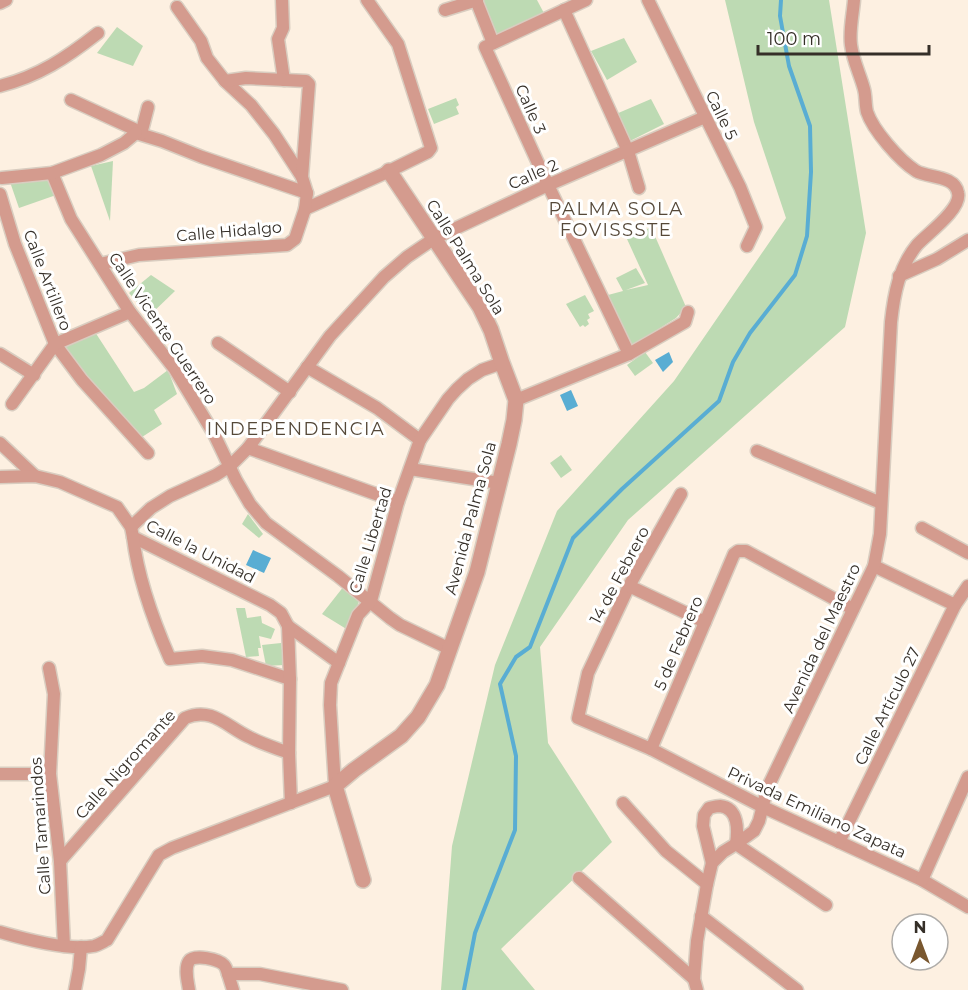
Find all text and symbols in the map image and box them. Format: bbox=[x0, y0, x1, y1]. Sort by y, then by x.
scale bar bbox=[758, 18, 929, 56]
text: 100 m bbox=[767, 28, 821, 50]
street label: Calle 3 bbox=[511, 82, 550, 137]
street label: Calle 5 bbox=[702, 88, 742, 143]
street label: Calle 2 bbox=[505, 155, 561, 194]
street label: Calle Palma Sola bbox=[422, 196, 509, 318]
district label: PALMA SOLA FOVISSSTE bbox=[548, 198, 684, 241]
street label: Calle Hidalgo bbox=[175, 217, 283, 246]
street label: Calle Artillero bbox=[20, 227, 75, 333]
street label: Calle Vicente Guerrero bbox=[105, 249, 220, 408]
district label: INDEPENDENCIA bbox=[207, 418, 385, 440]
street label: Avenida Palma Sola bbox=[441, 439, 500, 597]
street label: Calle Libertad bbox=[345, 485, 396, 596]
street label: Calle la Unidad bbox=[143, 516, 259, 587]
street label: 14 de Febrero bbox=[586, 523, 653, 627]
street label: Avenida del Maestro bbox=[778, 560, 864, 716]
street label: 5 de Febrero bbox=[650, 593, 707, 693]
street label: Calle Artículo 27 bbox=[851, 644, 924, 768]
street label: Calle Nigromante bbox=[71, 706, 180, 823]
street label: Calle Tamarindos bbox=[26, 756, 55, 895]
street label: Privada Emiliano Zapata bbox=[725, 763, 909, 862]
north arrow bbox=[890, 912, 950, 972]
text: N bbox=[914, 918, 926, 937]

